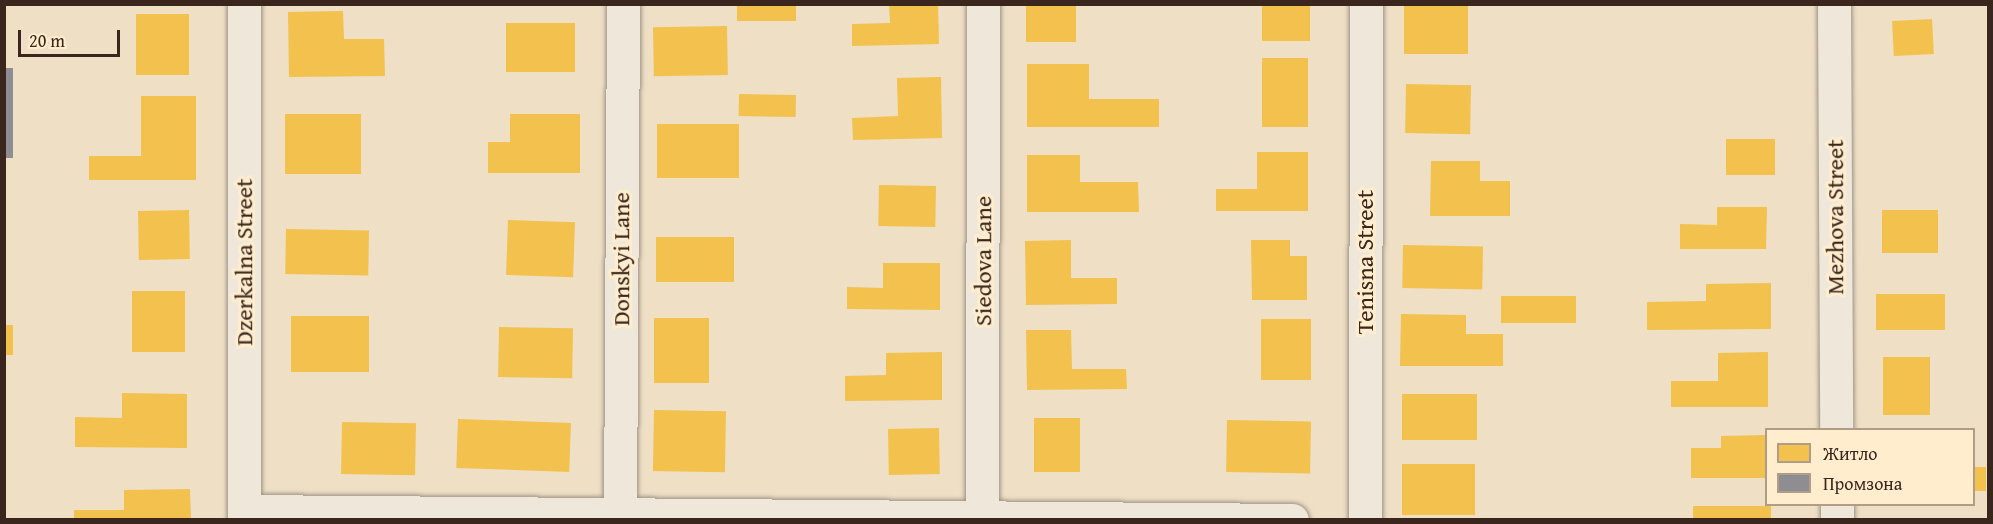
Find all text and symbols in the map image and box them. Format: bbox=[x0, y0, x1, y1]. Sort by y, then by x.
scale bar bbox=[21, 18, 123, 56]
text: 20 m bbox=[29, 27, 65, 54]
street label: Mezhova Street bbox=[1821, 139, 1849, 295]
street label: Dzerkalna Street bbox=[230, 178, 258, 346]
street label: Tenisna Street bbox=[1351, 190, 1379, 334]
street label: Donskyi Lane bbox=[607, 192, 635, 326]
street label: Siedova Lane bbox=[969, 196, 997, 326]
legend bbox=[1765, 428, 1975, 506]
text: Житло bbox=[1823, 440, 1877, 467]
text: Промзона bbox=[1823, 470, 1902, 497]

